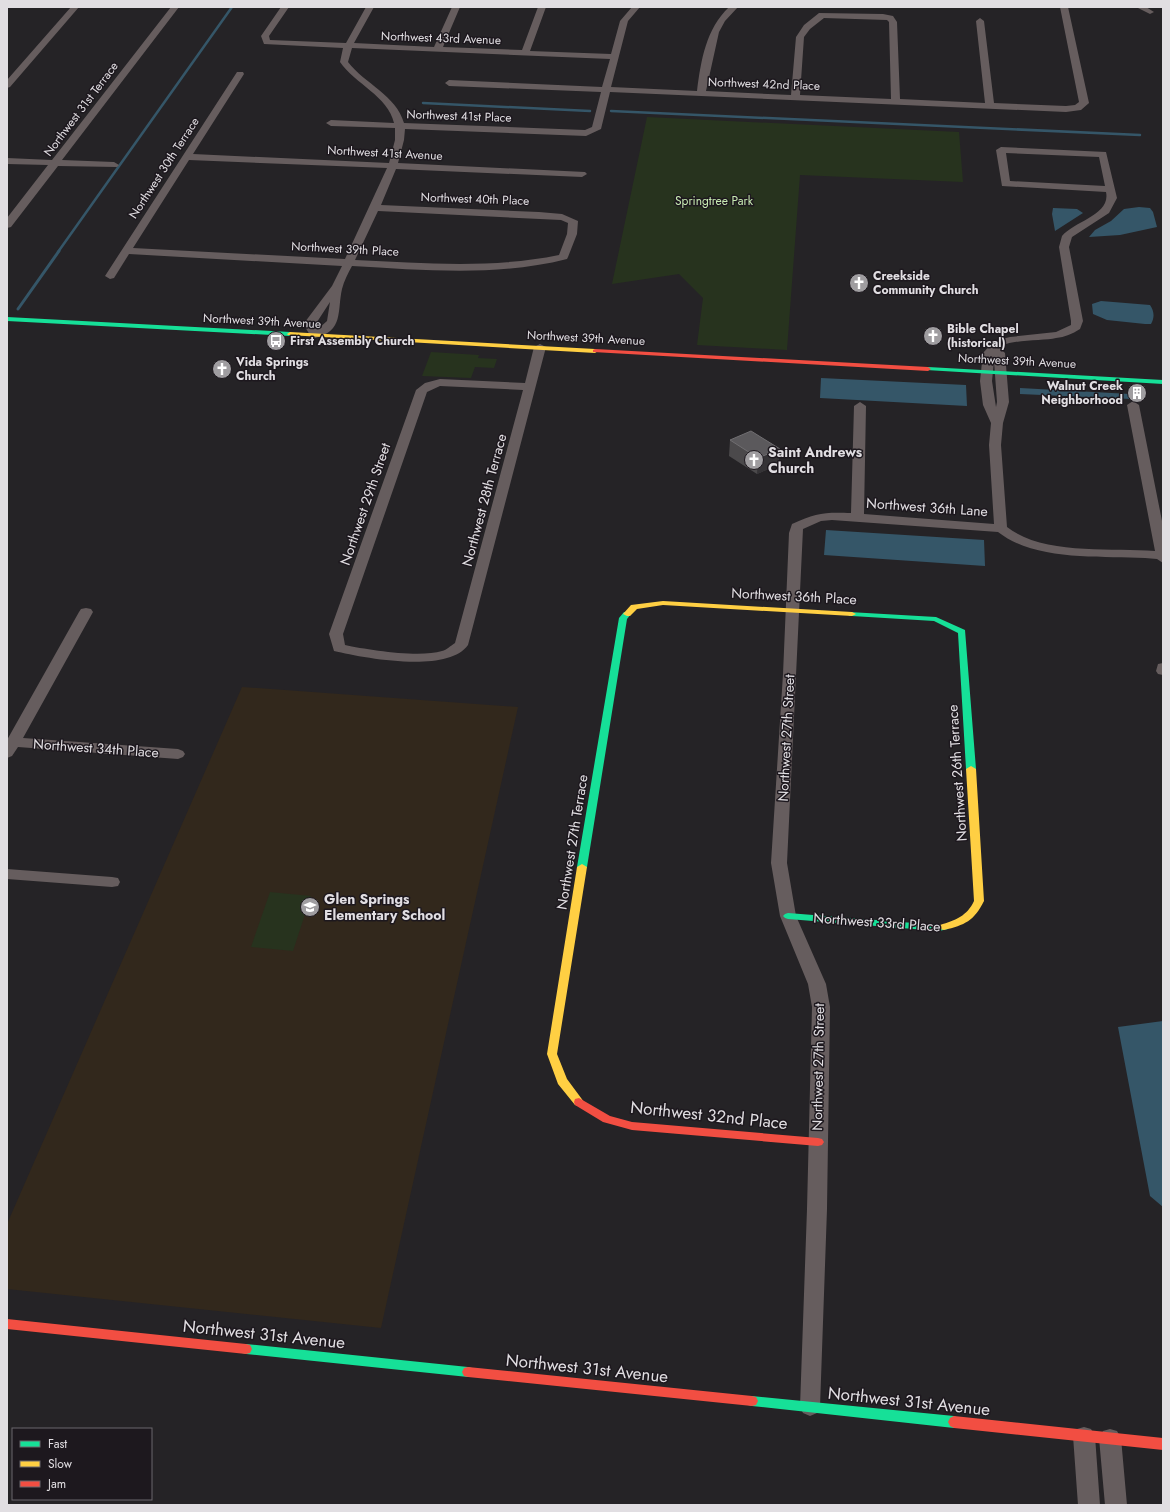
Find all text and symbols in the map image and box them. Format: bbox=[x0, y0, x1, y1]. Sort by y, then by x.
street label: Northwest 43rd Avenue bbox=[381, 27, 501, 49]
street label: Northwest 31st Terrace bbox=[39, 58, 123, 160]
street label: Northwest 42nd Place bbox=[708, 73, 820, 95]
street label: Northwest 41st Place bbox=[406, 105, 512, 127]
street label: Northwest 30th Terrace bbox=[124, 114, 204, 222]
street label: Northwest 41st Avenue bbox=[327, 141, 443, 165]
street label: Northwest 40th Place bbox=[420, 188, 530, 210]
park label: Springtree Park bbox=[675, 192, 754, 210]
street label: Northwest 39th Place bbox=[291, 237, 399, 261]
place label: Creekside Community Church bbox=[873, 267, 979, 299]
church icon: Creekside Community Church bbox=[848, 272, 870, 294]
street label: Northwest 39th Avenue bbox=[203, 309, 321, 333]
place label: Bible Chapel (historical) bbox=[947, 320, 1019, 352]
church icon: Bible Chapel (historical) bbox=[922, 325, 944, 347]
street label: Northwest 39th Avenue bbox=[527, 326, 645, 350]
bus stop icon: First Assembly Church bbox=[265, 330, 287, 352]
place label: First Assembly Church bbox=[290, 332, 415, 350]
street label: Northwest 39th Avenue bbox=[958, 349, 1076, 373]
place label: Vida Springs Church bbox=[235, 353, 309, 385]
church icon: Vida Springs Church bbox=[211, 358, 233, 380]
place label: Walnut Creek Neighborhood bbox=[1041, 377, 1123, 409]
building icon: Walnut Creek Neighborhood bbox=[1126, 382, 1148, 404]
street label: Northwest 28th Terrace bbox=[457, 431, 511, 569]
street label: Northwest 29th Street bbox=[335, 440, 395, 568]
place label: Saint Andrews Church bbox=[768, 442, 863, 478]
church icon: Saint Andrews Church bbox=[743, 449, 765, 471]
street label: Northwest 36th Lane bbox=[866, 493, 988, 521]
street label: Northwest 36th Place bbox=[731, 583, 857, 609]
street label: Northwest 27th Street bbox=[773, 673, 799, 802]
street label: Northwest 26th Terrace bbox=[942, 704, 972, 842]
street label: Northwest 34th Place bbox=[33, 734, 159, 762]
street label: Northwest 27th Terrace bbox=[551, 773, 593, 911]
place label: Glen Springs Elementary School bbox=[324, 889, 445, 925]
school or university icon: Glen Springs Elementary School bbox=[299, 896, 321, 918]
street label: Northwest 33rd Place bbox=[813, 908, 941, 936]
street label: Northwest 27th Street bbox=[807, 1003, 829, 1131]
street label: Northwest 32nd Place bbox=[629, 1095, 789, 1135]
street label: Northwest 31st Avenue bbox=[182, 1314, 347, 1354]
street label: Northwest 31st Avenue bbox=[505, 1348, 670, 1388]
street label: Northwest 31st Avenue bbox=[827, 1381, 992, 1421]
legend bbox=[12, 1428, 152, 1500]
text: Fast bbox=[48, 1435, 67, 1453]
text: Slow bbox=[48, 1455, 73, 1473]
text: Jam bbox=[46, 1475, 66, 1493]

